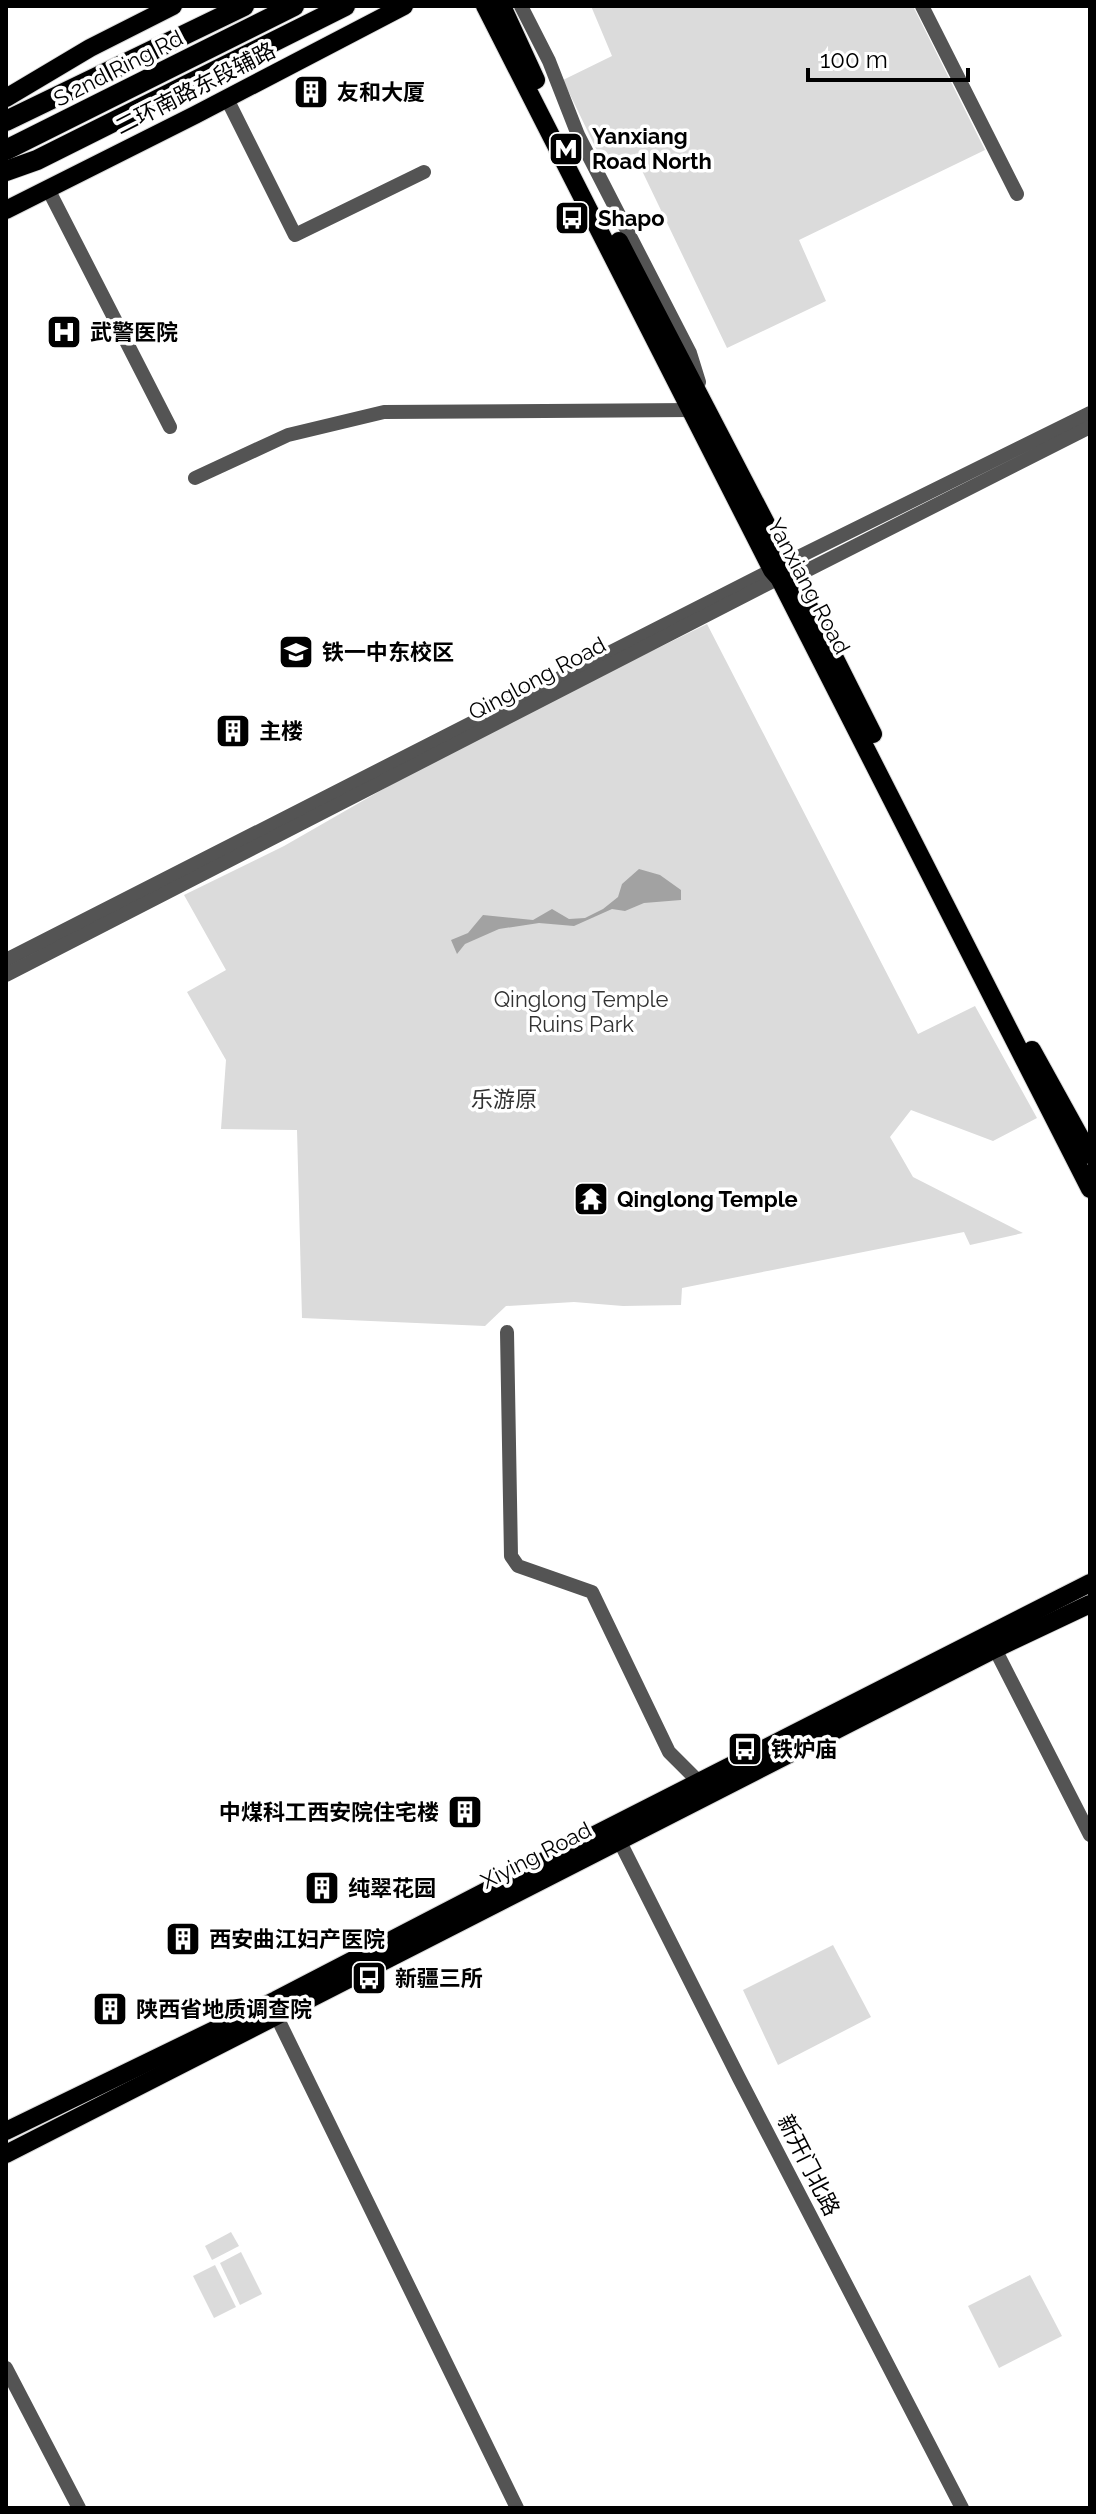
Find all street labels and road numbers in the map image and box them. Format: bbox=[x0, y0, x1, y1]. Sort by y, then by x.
street label: S 2nd Ring Rd bbox=[49, 24, 187, 112]
street label: 二环南路东段辅路 bbox=[111, 36, 279, 140]
street label: Yanxiang Road bbox=[762, 514, 856, 658]
street label: Qinglong Road bbox=[464, 631, 610, 725]
street label: Xiying Road bbox=[477, 1816, 595, 1894]
street label: 新开门北路 bbox=[772, 2110, 846, 2220]

